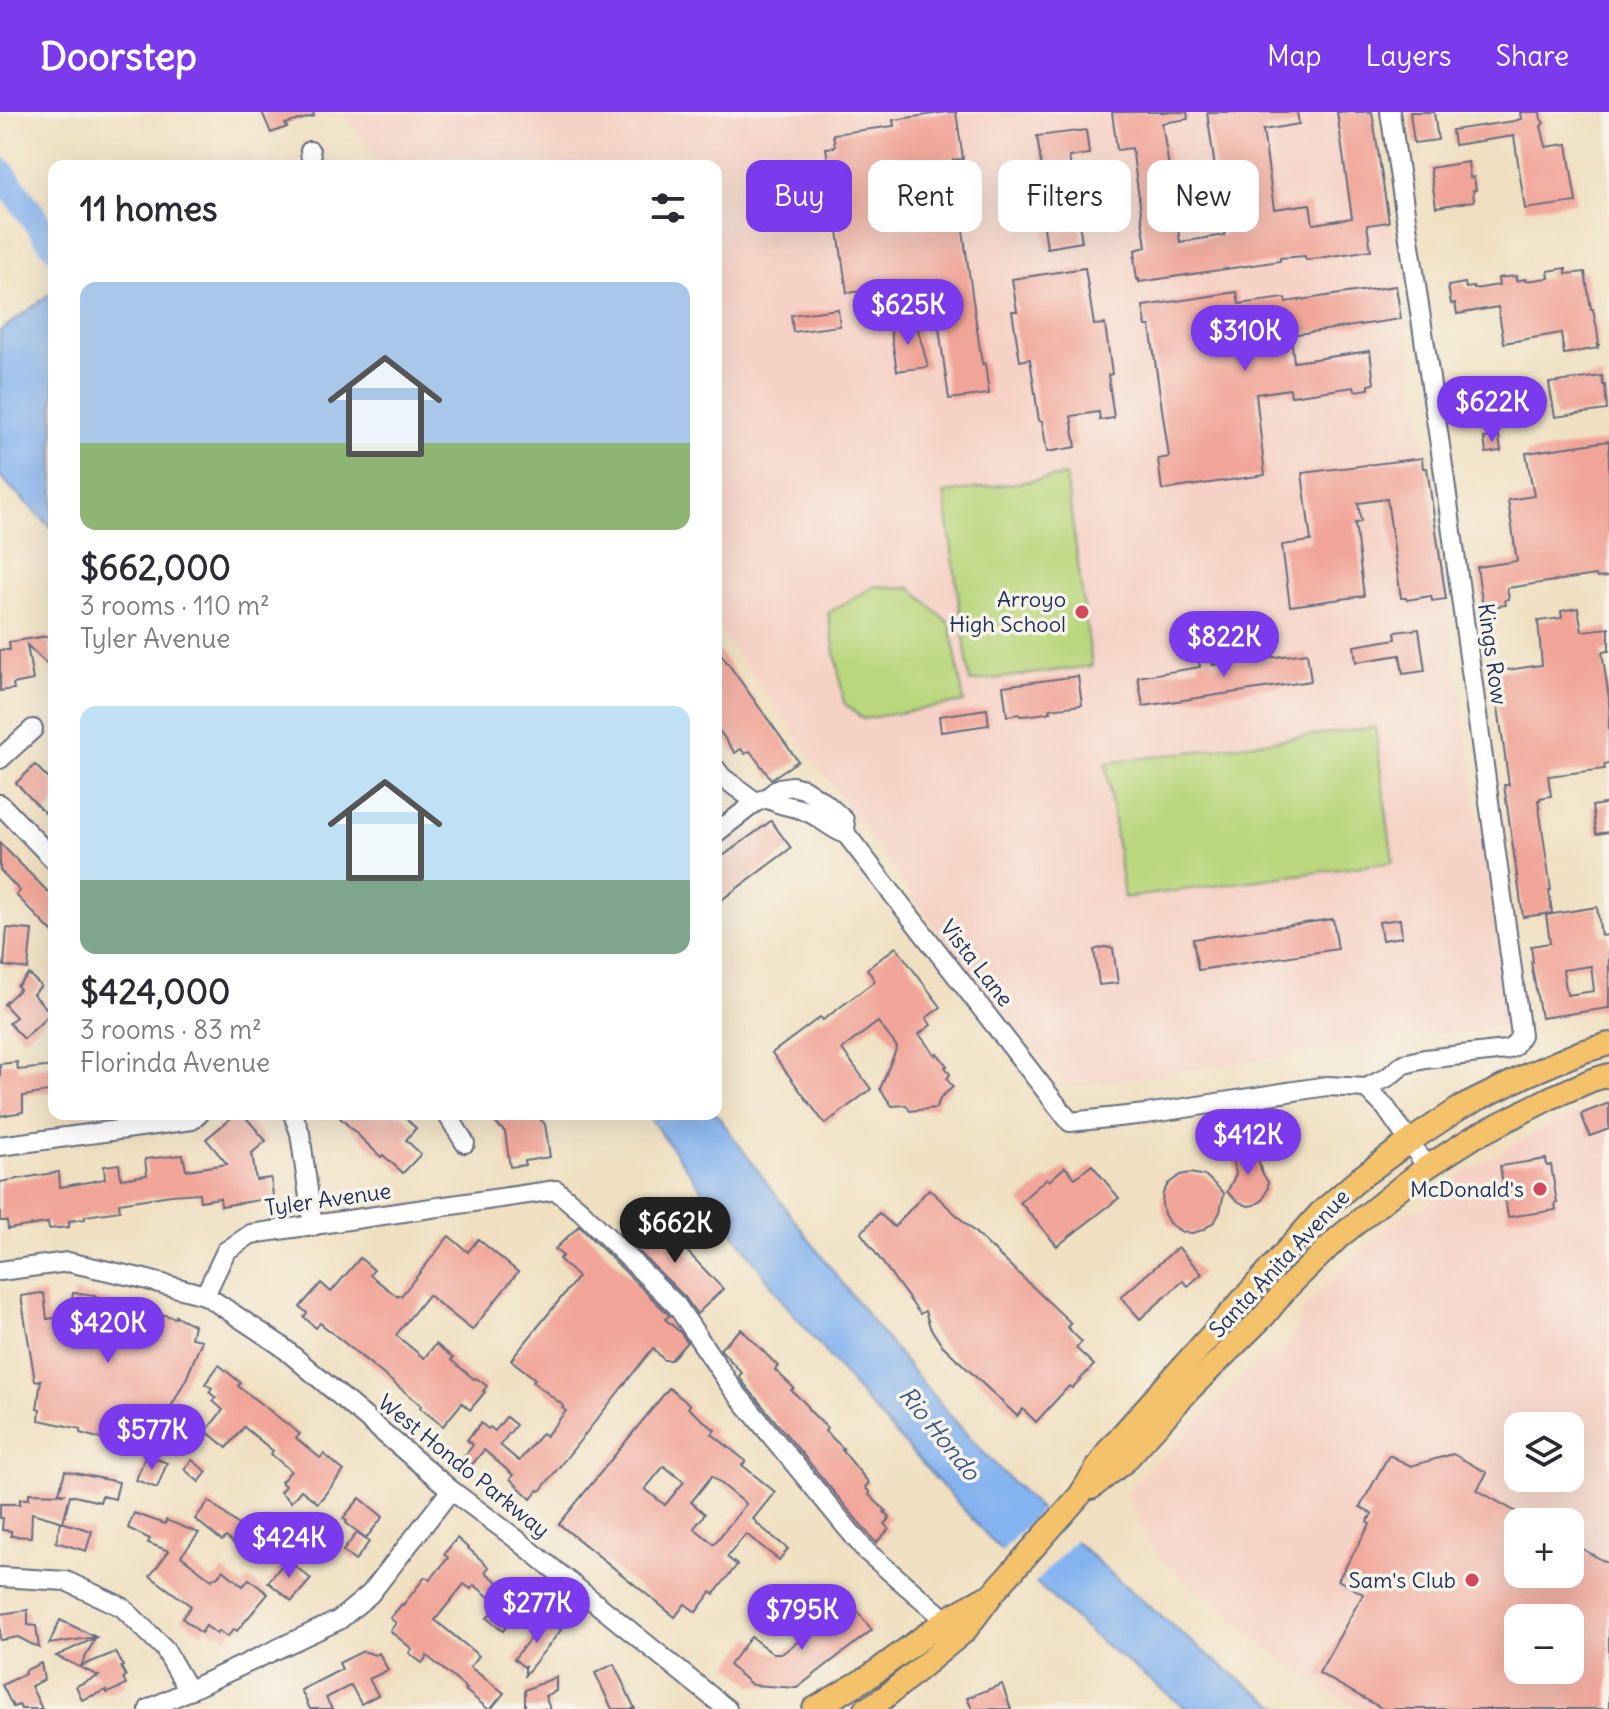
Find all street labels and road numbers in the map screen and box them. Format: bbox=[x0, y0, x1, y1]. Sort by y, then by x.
street label: Kings Row bbox=[1472, 601, 1514, 707]
street label: Vista Lane bbox=[934, 914, 1020, 1012]
street label: Tyler Avenue bbox=[263, 1176, 393, 1222]
street label: Santa Anita Avenue bbox=[1203, 1183, 1355, 1343]
street label: West Hondo Parkway bbox=[372, 1388, 556, 1544]

